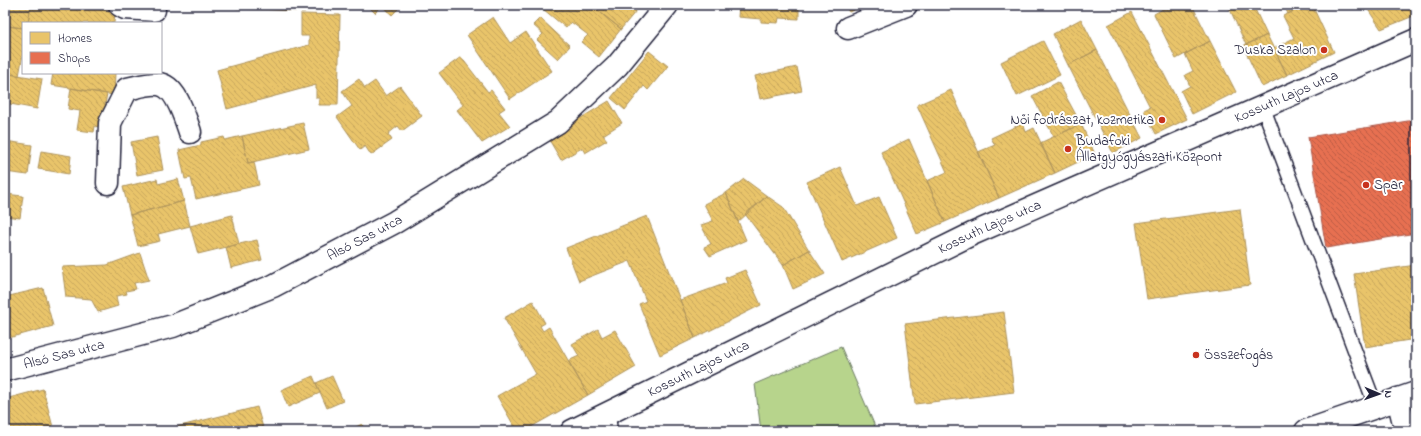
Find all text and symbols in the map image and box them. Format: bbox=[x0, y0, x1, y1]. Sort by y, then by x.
legend bbox=[22, 22, 162, 74]
text: Homes bbox=[58, 30, 92, 48]
place label: Duska Szalon bbox=[1233, 40, 1316, 61]
marker: Duska Szalon bbox=[1319, 45, 1329, 55]
text: Shops bbox=[58, 50, 90, 68]
street label: Kossuth Lajos utca bbox=[1231, 65, 1342, 128]
place label: Női fodrászat, kozmetika bbox=[1011, 110, 1154, 131]
marker: Női fodrászat, kozmetika bbox=[1157, 115, 1167, 125]
place label: Budafoki Állatgyógyászati Központ bbox=[1075, 131, 1223, 169]
marker: Budafoki Állatgyógyászati Központ bbox=[1063, 144, 1073, 154]
place label: Spar bbox=[1374, 175, 1403, 196]
marker: Spar bbox=[1361, 180, 1371, 190]
street label: Kossuth Lajos utca bbox=[935, 194, 1045, 260]
street label: Alsó Sas utca bbox=[323, 209, 407, 266]
street label: Alsó Sas utca bbox=[21, 334, 107, 375]
street label: Kossuth Lajos utca bbox=[644, 335, 753, 403]
place label: Összefogás bbox=[1204, 345, 1273, 367]
marker: Összefogás bbox=[1191, 350, 1201, 360]
north arrow bbox=[1359, 374, 1399, 414]
text: N bbox=[1380, 390, 1396, 398]

